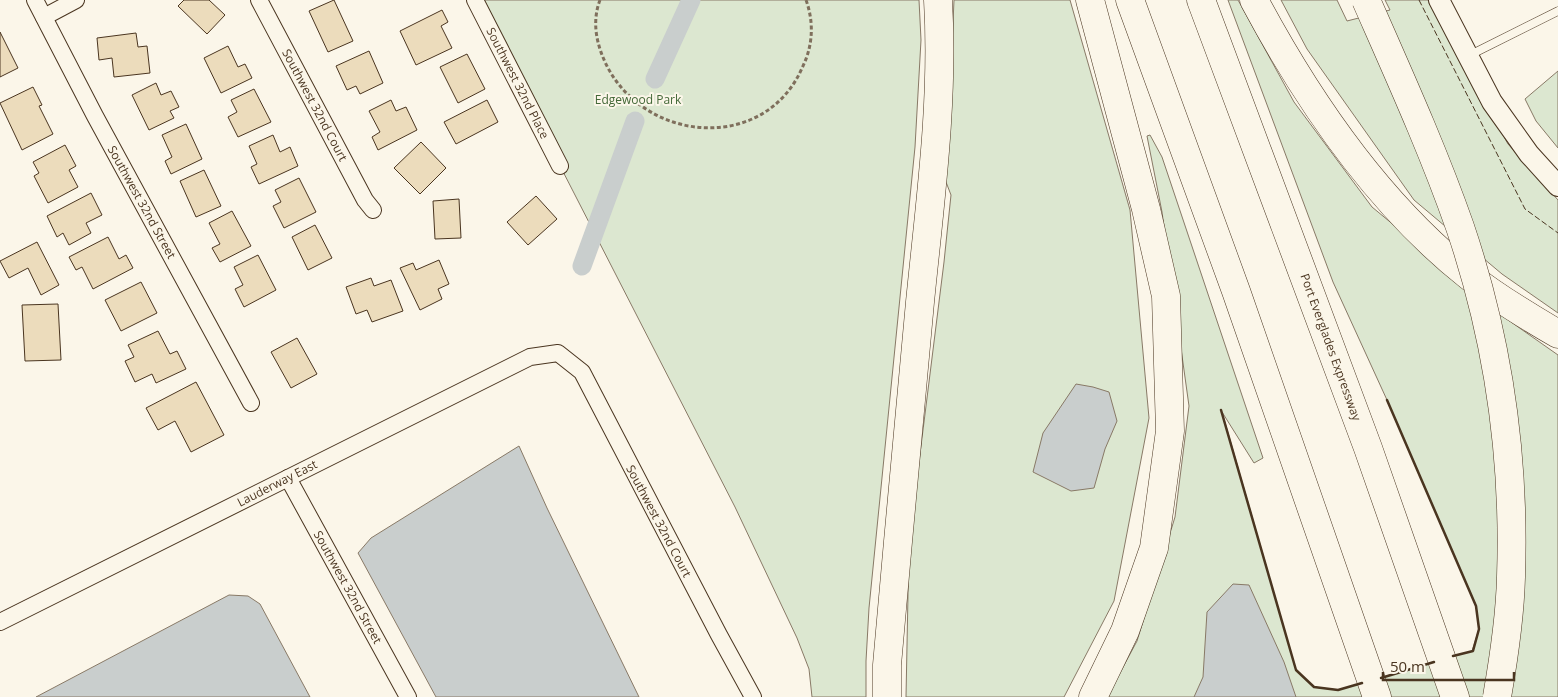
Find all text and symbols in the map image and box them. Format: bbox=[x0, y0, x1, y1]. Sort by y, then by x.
street label: Southwest 32nd Place bbox=[483, 24, 554, 142]
street label: Southwest 32nd Court bbox=[278, 46, 352, 164]
park label: Edgewood Park bbox=[595, 91, 682, 108]
street label: Southwest 32nd Street bbox=[104, 142, 180, 262]
street label: Port Everglades Expressway bbox=[1296, 271, 1366, 424]
street label: Lauderway East bbox=[234, 456, 320, 510]
street label: Southwest 32nd Court bbox=[622, 462, 696, 580]
street label: Southwest 32nd Street bbox=[310, 527, 386, 647]
scale bar bbox=[1383, 650, 1514, 682]
text: 50 m bbox=[1390, 656, 1425, 676]

